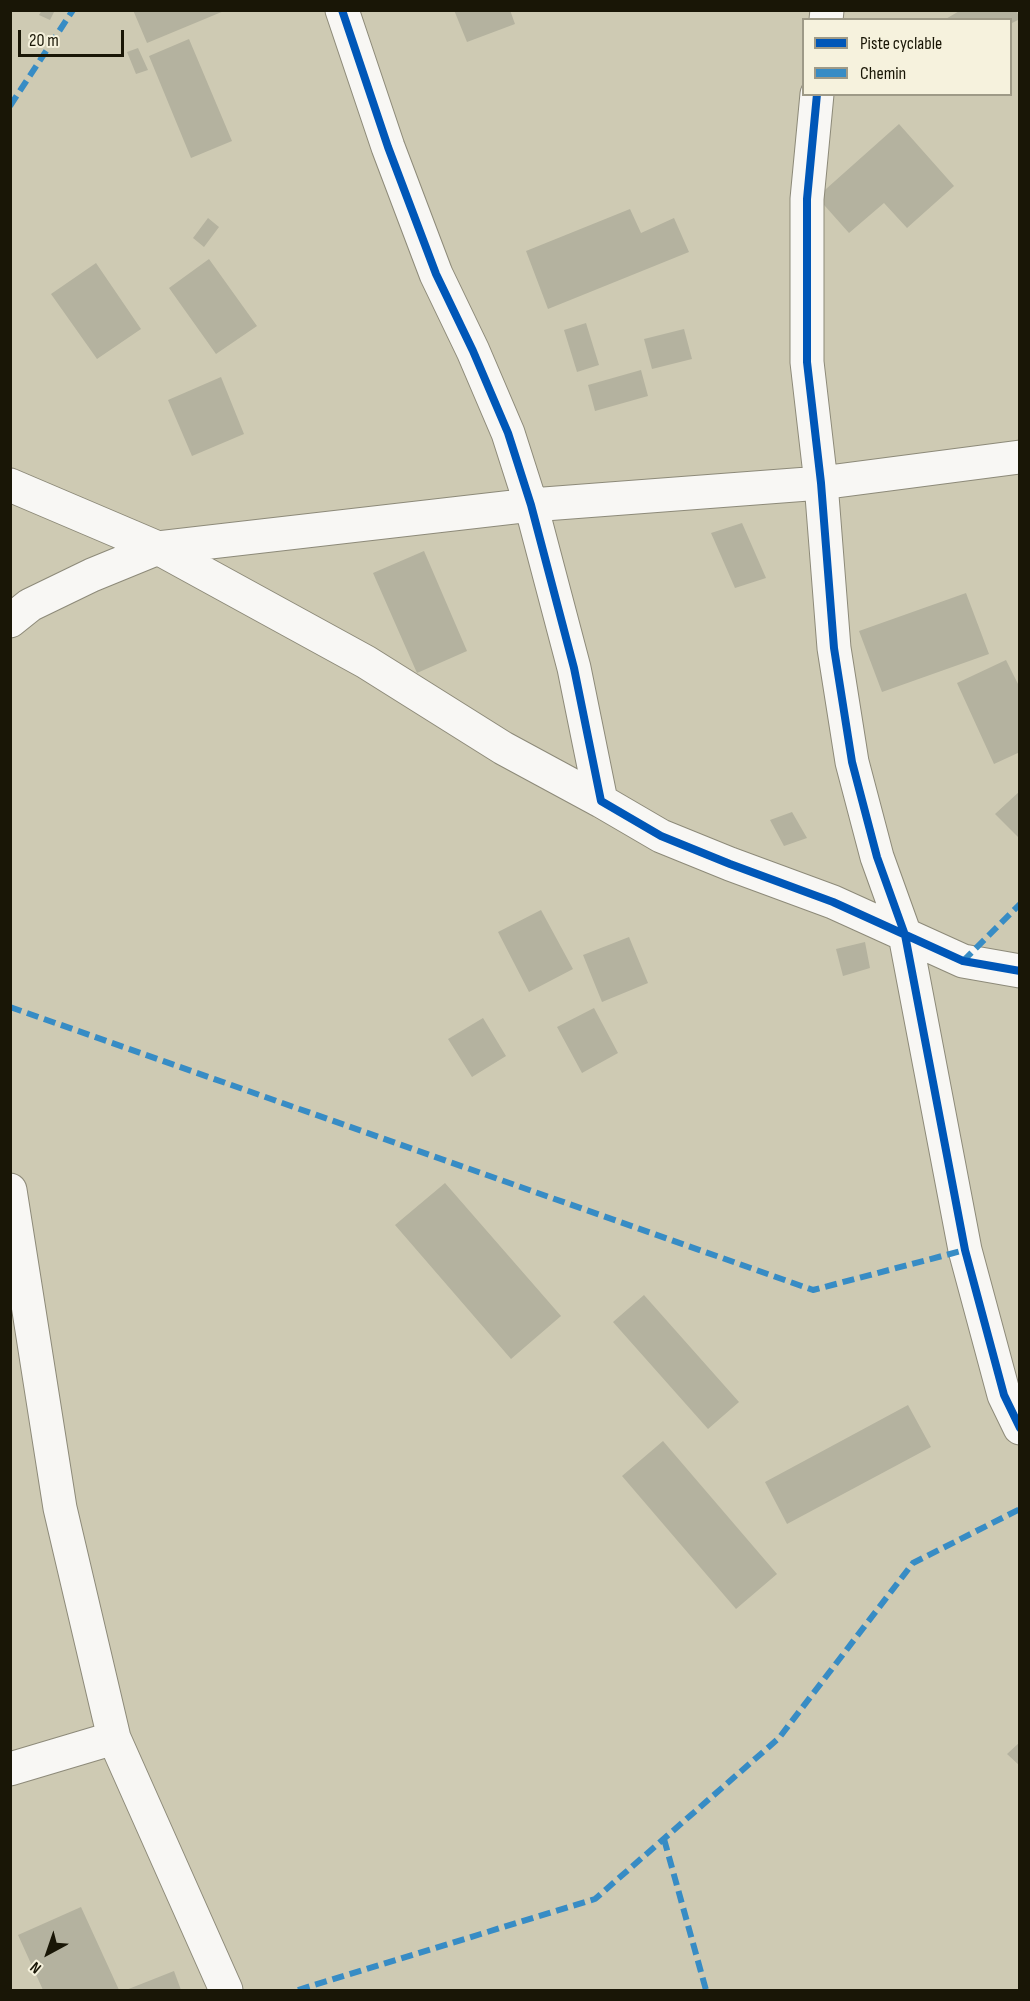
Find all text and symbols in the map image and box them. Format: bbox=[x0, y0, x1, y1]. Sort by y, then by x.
scale bar bbox=[21, 18, 128, 56]
legend bbox=[802, 18, 1012, 96]
text: 20 m bbox=[29, 30, 59, 51]
text: Piste cyclable bbox=[860, 33, 942, 54]
text: Chemin bbox=[860, 63, 906, 84]
north arrow bbox=[18, 1923, 78, 1983]
text: N bbox=[27, 1957, 45, 1977]

